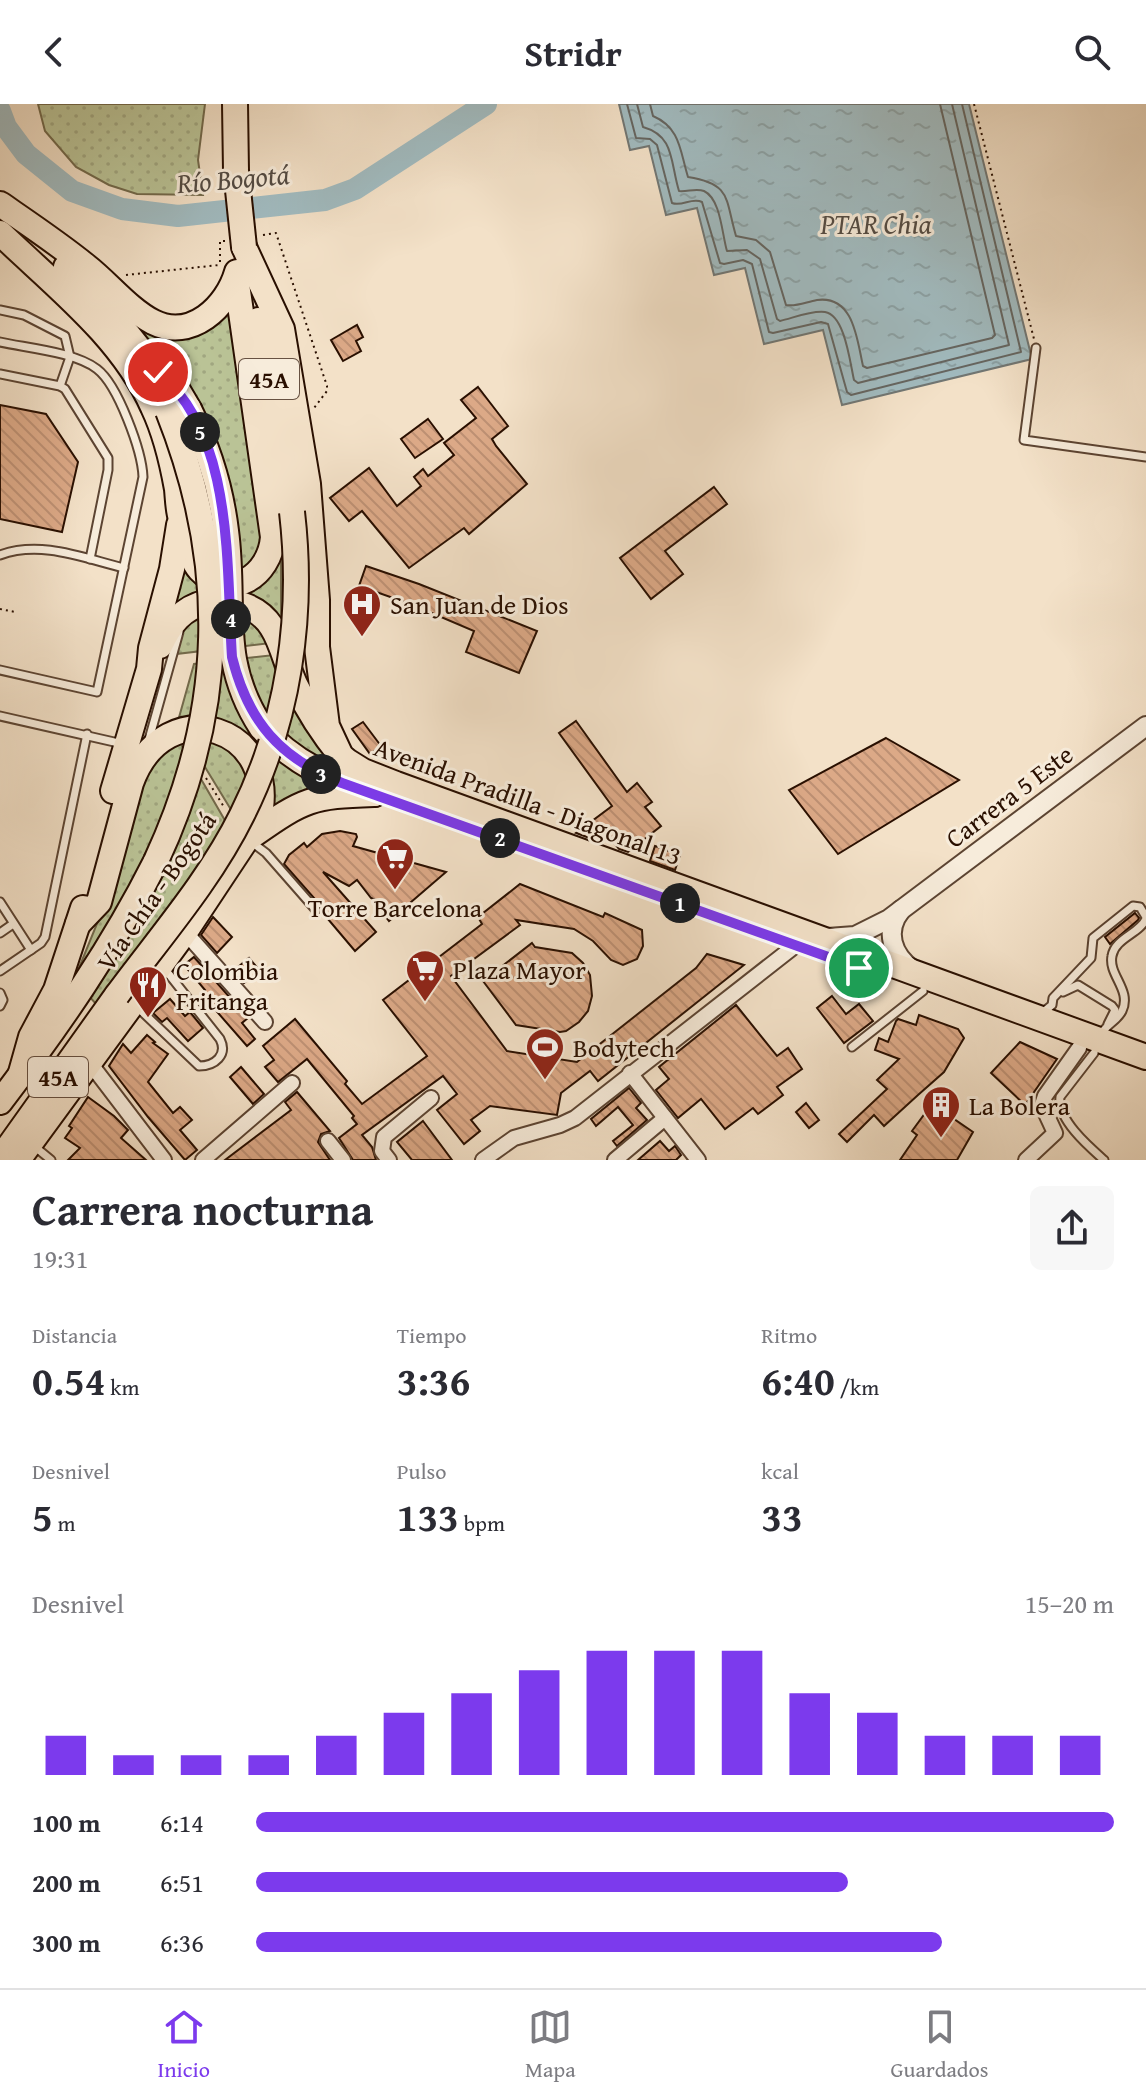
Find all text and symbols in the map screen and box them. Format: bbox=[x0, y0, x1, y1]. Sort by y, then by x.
text: Stridr bbox=[524, 26, 622, 79]
icon: back bbox=[32, 30, 76, 74]
icon: search bbox=[1070, 30, 1114, 74]
water label: Río Bogotá bbox=[174, 153, 291, 203]
water label: PTAR Chia bbox=[819, 203, 932, 244]
pin bbox=[124, 338, 192, 406]
icon: check bbox=[136, 350, 180, 394]
road number: 45A bbox=[239, 359, 299, 399]
pin: 5 bbox=[180, 412, 220, 452]
text: 5 bbox=[194, 416, 206, 448]
hospital icon: San Juan de Dios bbox=[341, 583, 383, 638]
place label: San Juan de Dios bbox=[390, 585, 569, 624]
pin: 4 bbox=[211, 599, 251, 639]
text: 4 bbox=[225, 603, 237, 635]
street label: Avenida Pradilla - Diagonal 13 bbox=[369, 727, 687, 875]
street label: Carrera 5 Este bbox=[937, 735, 1081, 857]
pin: 3 bbox=[301, 754, 341, 794]
text: 3 bbox=[315, 758, 327, 790]
street label: Vía Chía - Bogotá bbox=[86, 803, 226, 979]
pin: 2 bbox=[480, 818, 520, 858]
text: 2 bbox=[494, 822, 506, 854]
supermarket icon: Torre Barcelona bbox=[374, 836, 416, 891]
pin: 1 bbox=[660, 883, 700, 923]
text: 1 bbox=[674, 887, 686, 919]
place label: Torre Barcelona bbox=[308, 888, 483, 927]
pin bbox=[825, 934, 893, 1002]
icon: arrive bbox=[837, 946, 881, 990]
supermarket icon: Plaza Mayor bbox=[404, 948, 446, 1003]
place label: Plaza Mayor bbox=[453, 950, 586, 989]
place label: Colombia Fritanga bbox=[176, 951, 279, 1020]
restaurant icon: Colombia Fritanga bbox=[127, 964, 169, 1019]
sports icon: Bodytech bbox=[524, 1026, 566, 1081]
place label: Bodytech bbox=[573, 1028, 675, 1067]
road number: 45A bbox=[28, 1057, 88, 1097]
building icon: La Bolera bbox=[920, 1084, 962, 1139]
place label: La Bolera bbox=[969, 1086, 1071, 1125]
text: Carrera nocturna bbox=[32, 1177, 373, 1241]
button: share bbox=[1030, 1186, 1114, 1270]
text: 19:31 bbox=[32, 1239, 88, 1278]
text: Distancia bbox=[32, 1319, 117, 1351]
text: Tiempo bbox=[397, 1319, 467, 1351]
text: Ritmo bbox=[761, 1319, 817, 1351]
text: 0.54 bbox=[32, 1351, 105, 1410]
text: 3:36 bbox=[397, 1351, 470, 1410]
text: 6:40 bbox=[761, 1351, 835, 1410]
text: km bbox=[105, 1371, 139, 1403]
text: /km bbox=[835, 1371, 879, 1403]
text: Desnivel bbox=[32, 1455, 110, 1487]
text: Pulso bbox=[397, 1455, 447, 1487]
text: kcal bbox=[761, 1455, 799, 1487]
text: 5 bbox=[32, 1487, 53, 1546]
text: 133 bbox=[397, 1487, 459, 1546]
text: 33 bbox=[761, 1487, 803, 1546]
text: m bbox=[53, 1507, 76, 1539]
text: bpm bbox=[459, 1507, 505, 1539]
text: Desnivel bbox=[32, 1584, 124, 1623]
text: 15–20 m bbox=[1025, 1584, 1114, 1623]
text: 100 m bbox=[32, 1803, 100, 1842]
text: 6:14 bbox=[160, 1803, 204, 1842]
text: 200 m bbox=[32, 1863, 100, 1902]
text: 6:51 bbox=[160, 1863, 204, 1902]
text: 300 m bbox=[32, 1923, 100, 1962]
text: 6:36 bbox=[160, 1923, 204, 1962]
tab: Inicio bbox=[157, 2005, 210, 2085]
tab: Mapa bbox=[525, 2005, 576, 2085]
tab: Guardados bbox=[891, 2005, 989, 2085]

